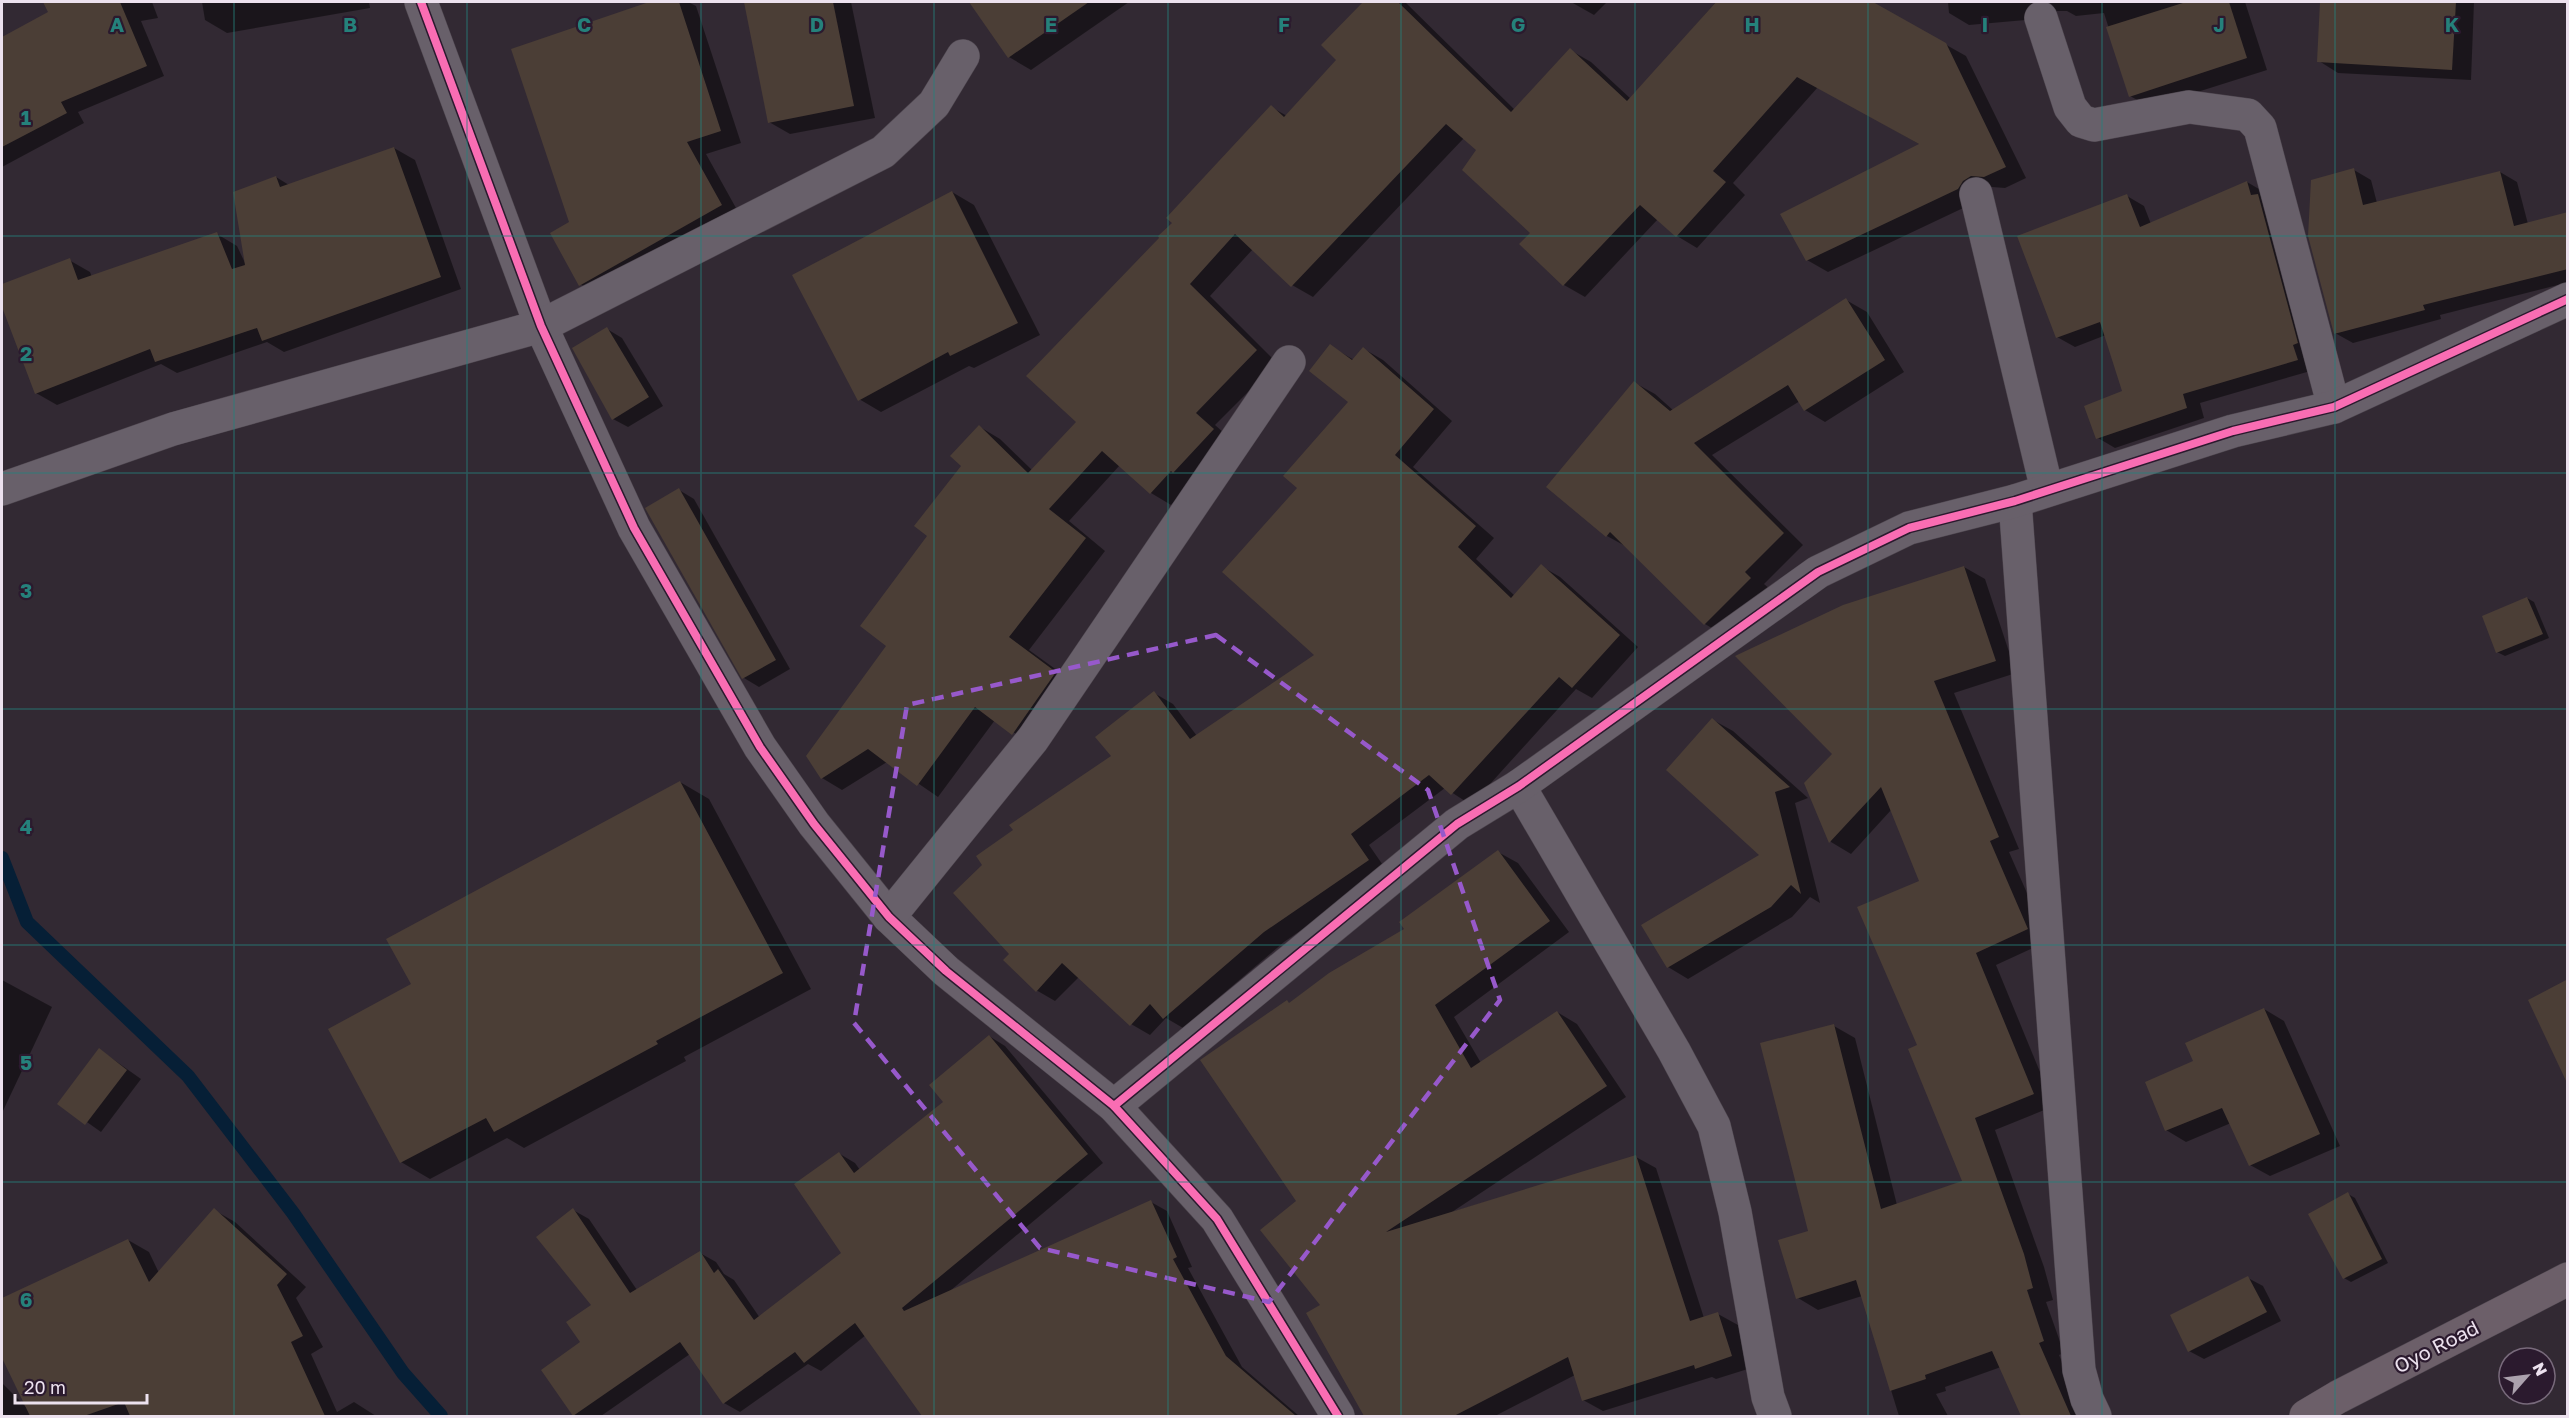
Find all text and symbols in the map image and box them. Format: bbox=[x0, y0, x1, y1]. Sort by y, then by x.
text: A bbox=[110, 12, 124, 36]
text: B bbox=[343, 12, 357, 36]
text: C bbox=[577, 12, 591, 36]
text: D bbox=[810, 12, 824, 36]
text: E bbox=[1045, 12, 1057, 36]
text: F bbox=[1278, 12, 1290, 36]
text: G bbox=[1511, 12, 1525, 36]
text: H bbox=[1744, 12, 1760, 36]
text: I bbox=[1982, 12, 1988, 36]
text: J bbox=[2213, 12, 2225, 36]
text: K bbox=[2445, 12, 2460, 36]
text: 1 bbox=[21, 105, 31, 129]
text: 2 bbox=[20, 341, 32, 365]
text: 3 bbox=[20, 578, 32, 602]
text: 4 bbox=[20, 814, 32, 838]
text: 5 bbox=[20, 1050, 32, 1074]
text: 6 bbox=[20, 1287, 32, 1311]
street label: Oyo Road bbox=[2390, 1315, 2482, 1377]
north arrow bbox=[2497, 1346, 2557, 1406]
text: N bbox=[2529, 1359, 2552, 1379]
scale bar bbox=[15, 1367, 147, 1405]
text: 20 m bbox=[24, 1376, 66, 1398]

